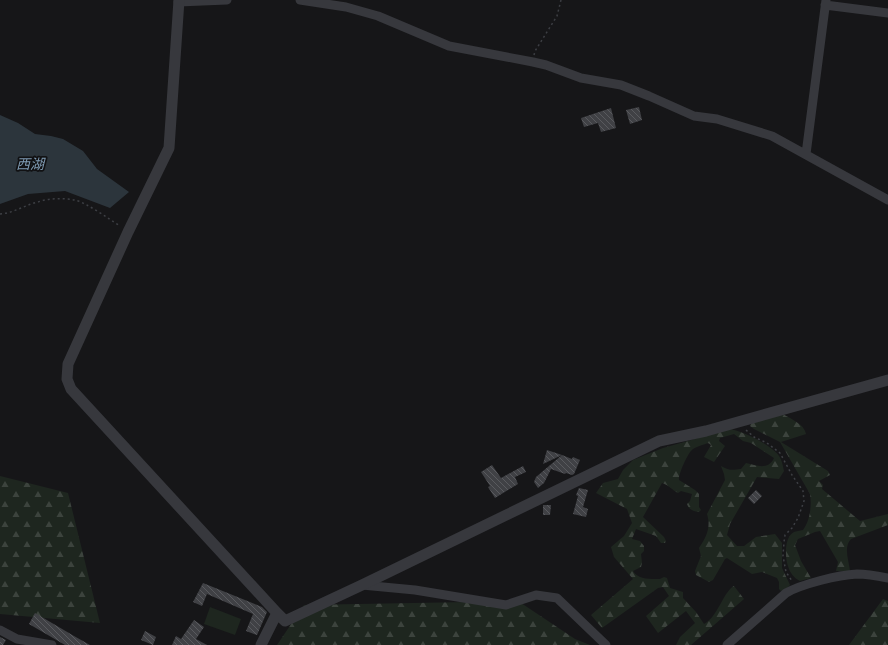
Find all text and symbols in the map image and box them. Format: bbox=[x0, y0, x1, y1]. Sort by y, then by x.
water label: 西湖 bbox=[16, 155, 46, 172]

